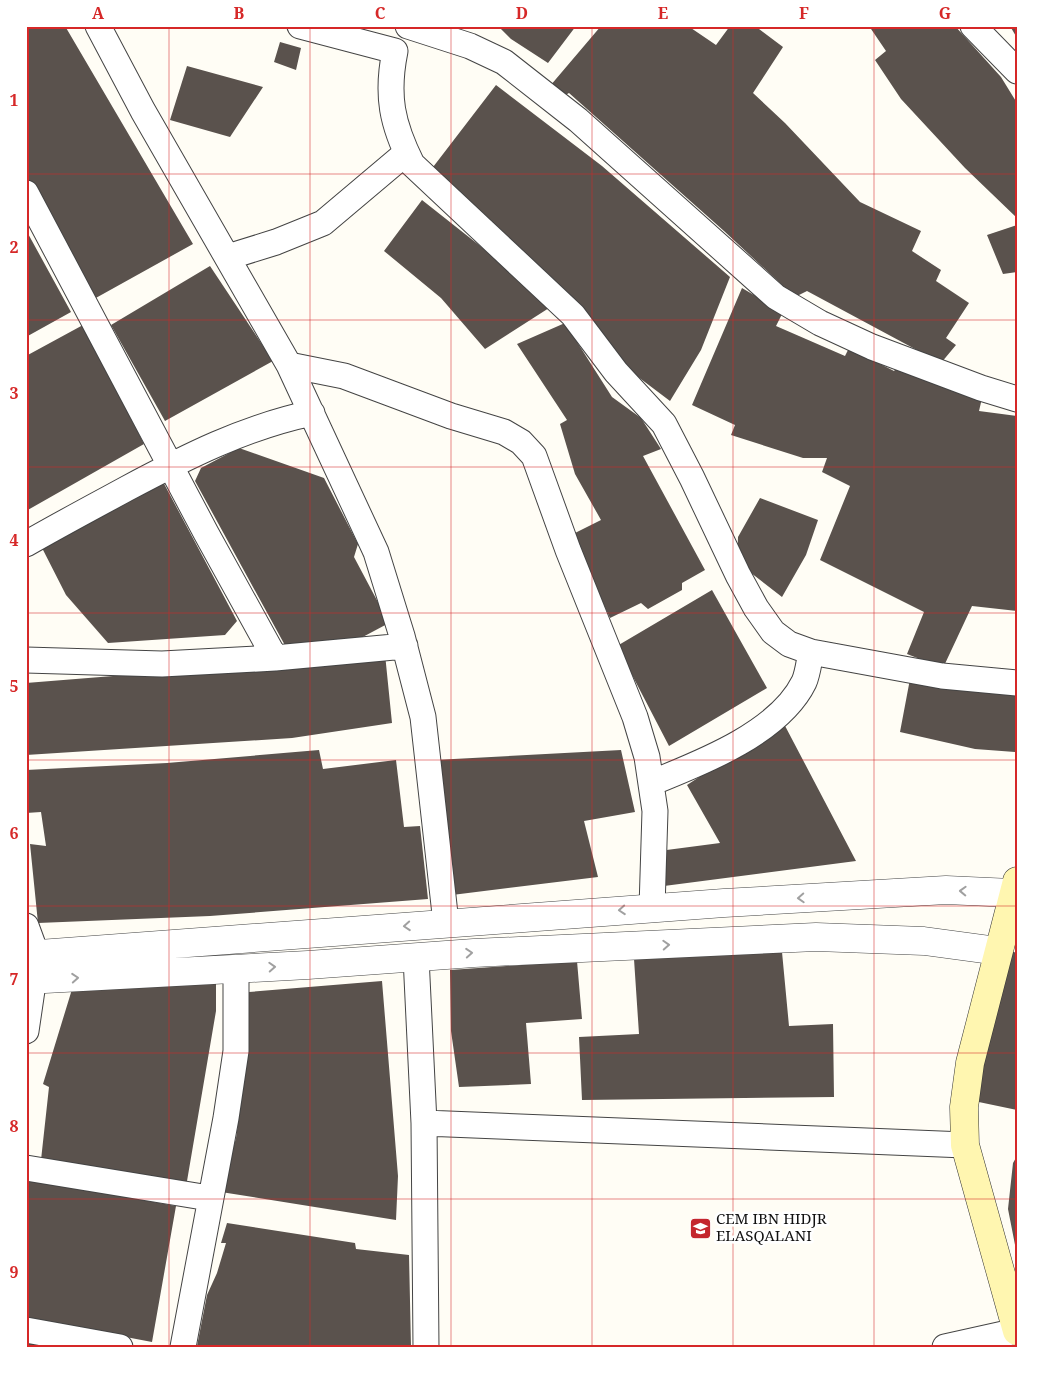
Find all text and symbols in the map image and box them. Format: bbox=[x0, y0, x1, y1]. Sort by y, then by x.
text: A bbox=[92, 2, 105, 24]
text: B bbox=[234, 2, 245, 24]
text: C bbox=[375, 2, 386, 24]
text: D bbox=[516, 2, 528, 24]
text: E bbox=[658, 2, 668, 24]
text: F bbox=[799, 2, 809, 24]
text: G bbox=[939, 2, 951, 24]
text: 1 bbox=[9, 89, 19, 111]
text: 2 bbox=[9, 236, 19, 258]
text: 3 bbox=[9, 382, 19, 404]
text: 4 bbox=[9, 529, 19, 551]
text: 5 bbox=[9, 675, 19, 697]
text: 6 bbox=[9, 822, 19, 844]
one-way arrow bbox=[959, 885, 967, 896]
one-way arrow bbox=[797, 893, 805, 904]
one-way arrow bbox=[617, 905, 625, 916]
one-way arrow bbox=[403, 920, 411, 931]
one-way arrow bbox=[663, 939, 671, 950]
one-way arrow bbox=[465, 948, 473, 959]
one-way arrow bbox=[268, 962, 276, 973]
text: 7 bbox=[9, 968, 19, 990]
one-way arrow bbox=[71, 972, 79, 983]
text: 8 bbox=[9, 1115, 19, 1137]
place label: CEM IBN HIDJR ELASQALANI bbox=[716, 1208, 827, 1245]
school or university icon: CEM IBN HIDJR ELASQALANI bbox=[688, 1216, 712, 1240]
text: 9 bbox=[9, 1261, 19, 1283]

